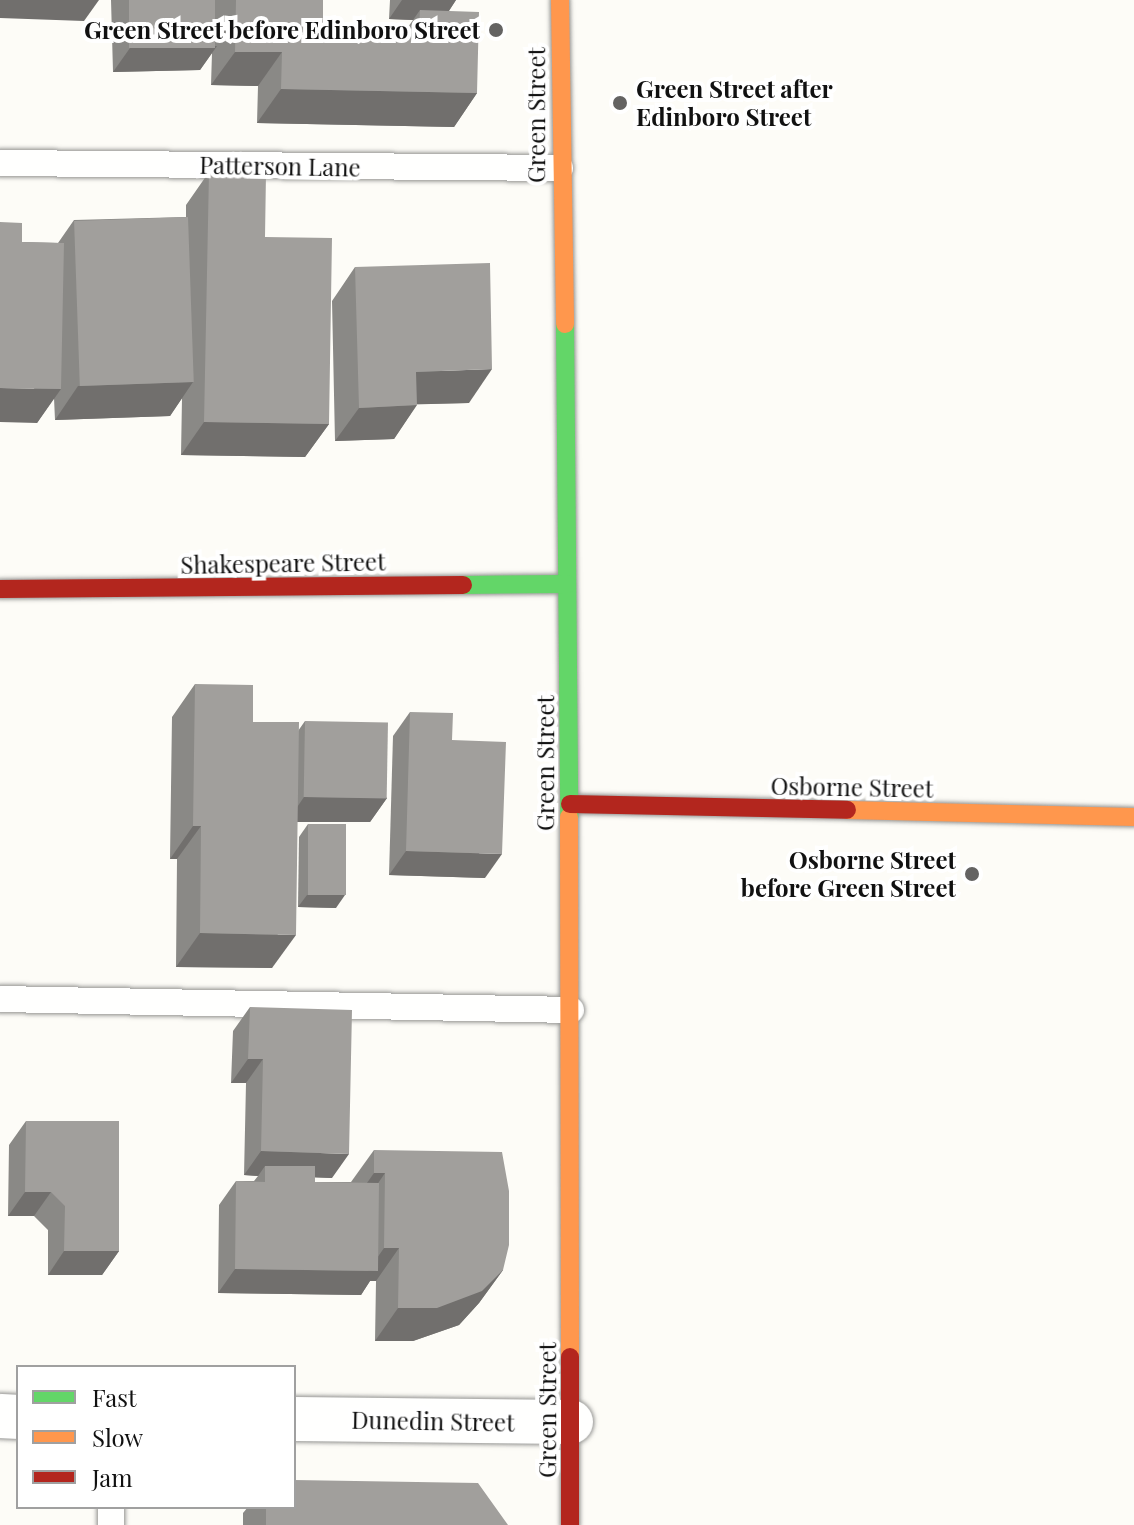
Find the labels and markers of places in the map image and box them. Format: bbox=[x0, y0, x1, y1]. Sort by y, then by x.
place label: Green Street before Edinboro Street bbox=[84, 16, 480, 44]
marker: Green Street before Edinboro Street bbox=[487, 21, 505, 39]
place label: Green Street after Edinboro Street bbox=[636, 75, 833, 131]
marker: Green Street after Edinboro Street bbox=[611, 94, 629, 112]
place label: Osborne Street before Green Street bbox=[741, 846, 956, 902]
marker: Osborne Street before Green Street bbox=[963, 865, 981, 883]

